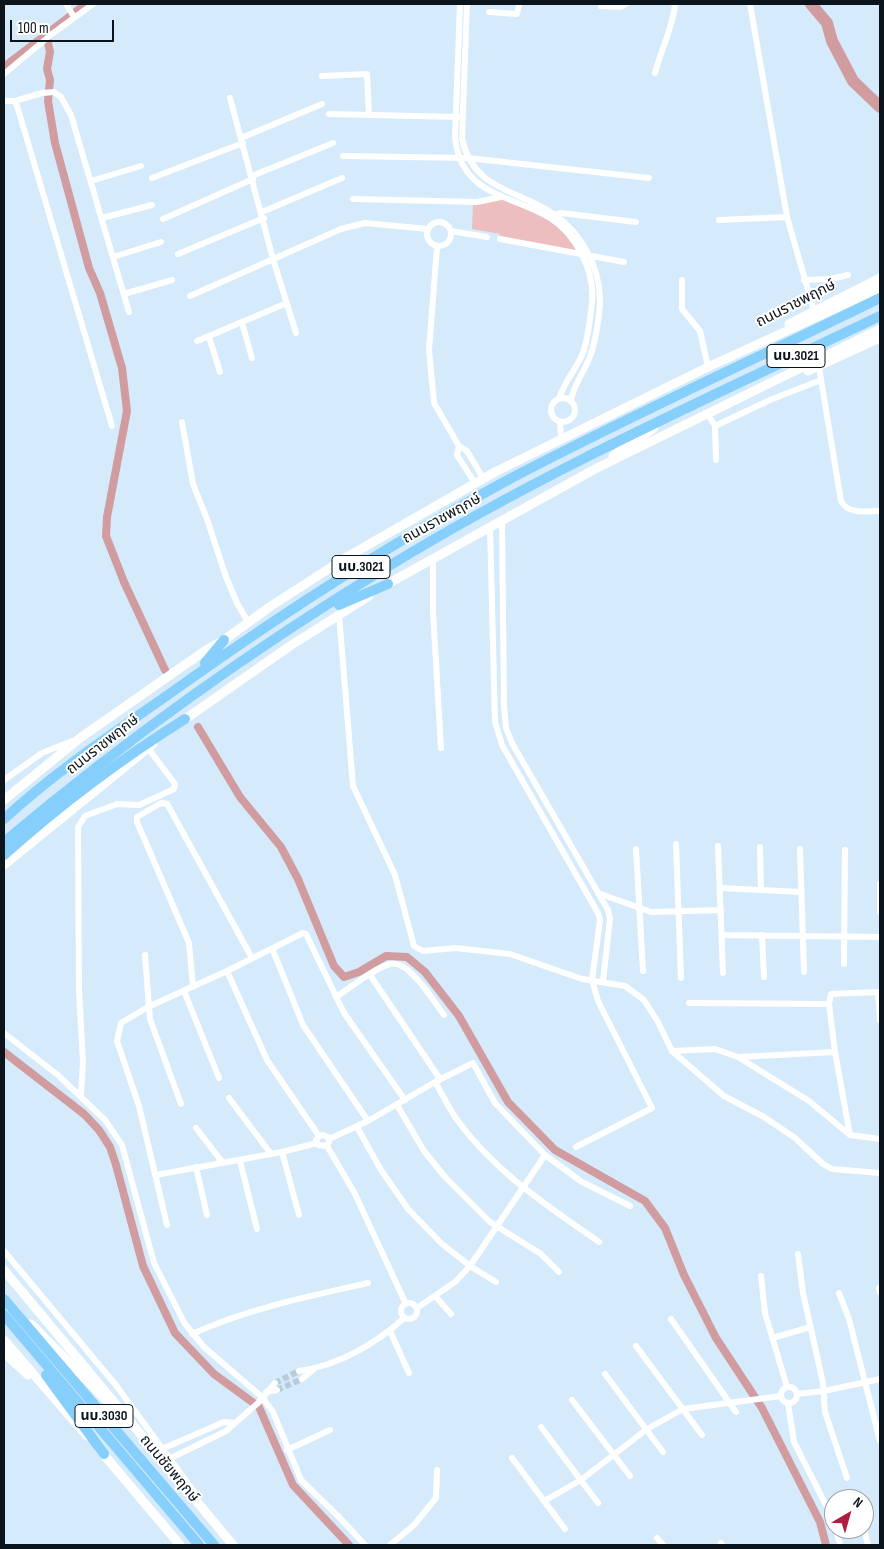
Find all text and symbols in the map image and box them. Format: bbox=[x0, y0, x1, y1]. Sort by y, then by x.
scale bar bbox=[12, 10, 116, 42]
text: 100 m bbox=[18, 19, 49, 38]
street label: ถนนราชพฤกษ์ bbox=[753, 276, 839, 332]
road number: นบ.3021 bbox=[767, 344, 825, 368]
street label: ถนนราชพฤกษ์ bbox=[400, 490, 484, 548]
road number: นบ.3021 bbox=[332, 556, 390, 578]
street label: ถนนราชพฤกษ์ bbox=[63, 711, 143, 779]
road number: นบ.3030 bbox=[75, 1404, 133, 1428]
street label: ถนนชัยพฤกษ์ bbox=[136, 1432, 202, 1506]
north arrow bbox=[824, 1489, 874, 1539]
text: N bbox=[850, 1494, 866, 1512]

